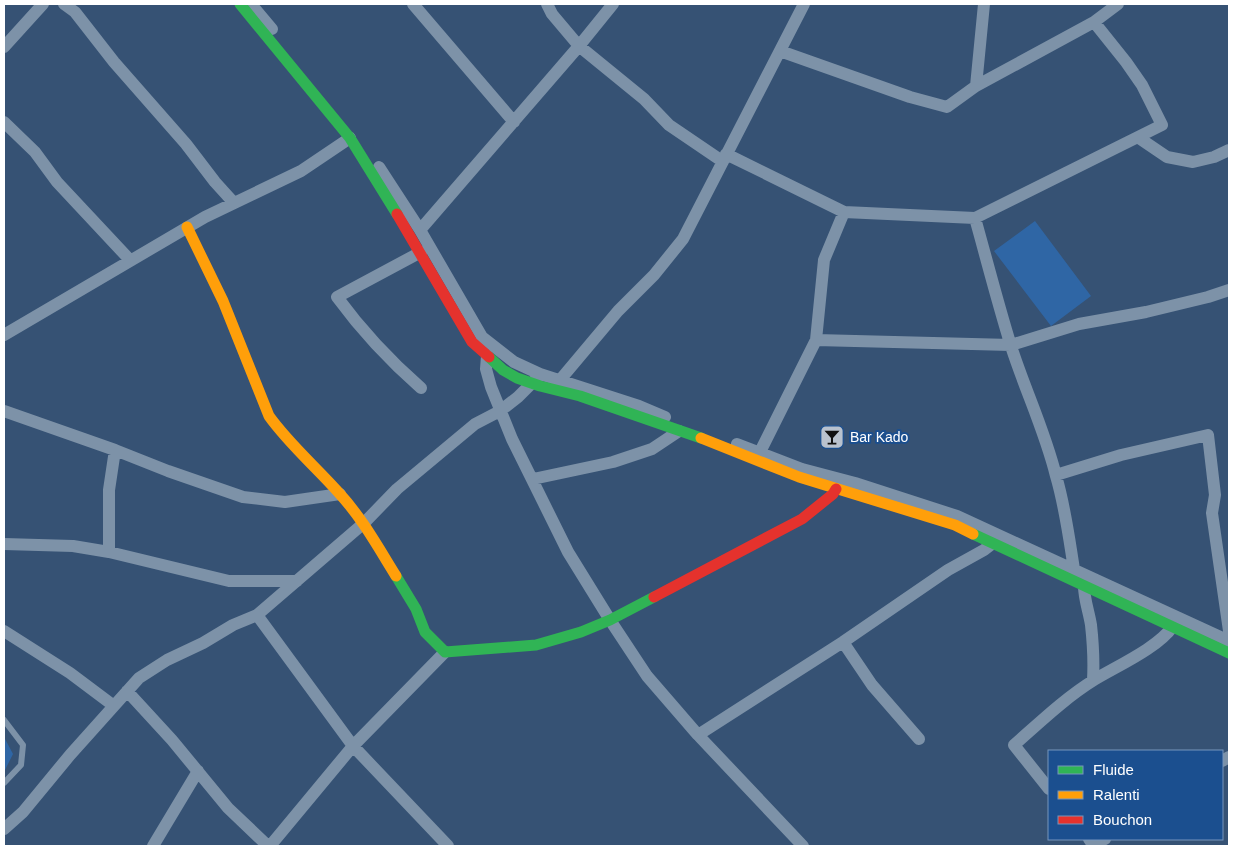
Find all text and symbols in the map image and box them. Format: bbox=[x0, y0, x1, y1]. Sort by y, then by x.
bar icon: Bar Kado bbox=[819, 424, 845, 450]
place label: Bar Kado bbox=[850, 429, 909, 445]
legend bbox=[1048, 750, 1223, 840]
text: Fluide bbox=[1093, 761, 1134, 778]
text: Ralenti bbox=[1093, 786, 1140, 803]
text: Bouchon bbox=[1093, 811, 1152, 828]

